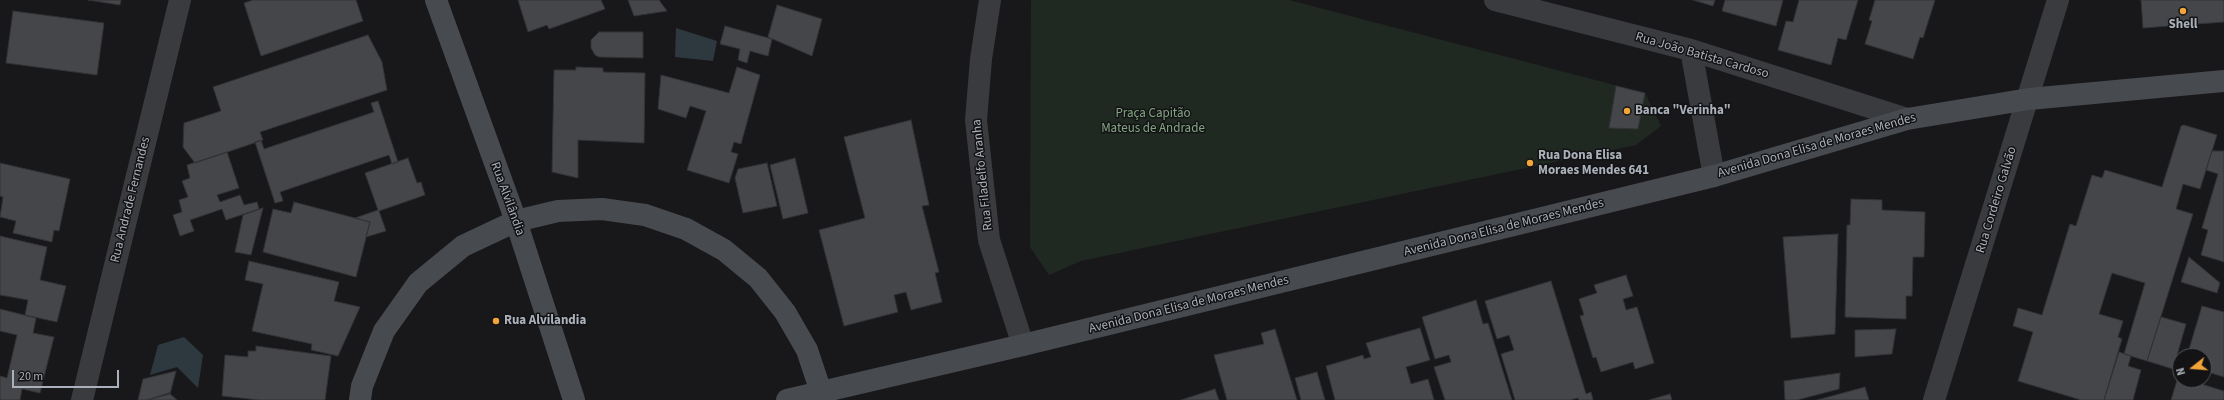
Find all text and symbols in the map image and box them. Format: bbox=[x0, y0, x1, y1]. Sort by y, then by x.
marker: Shell bbox=[2178, 6, 2188, 16]
place label: Shell bbox=[2169, 17, 2197, 33]
street label: Rua João Batista Cardoso bbox=[1633, 29, 1771, 83]
place label: Banca "Verinha" bbox=[1635, 103, 1731, 119]
park label: Praça Capitão Mateus de Andrade bbox=[1101, 106, 1205, 137]
marker: Banca "Verinha" bbox=[1622, 106, 1632, 116]
street label: Avenida Dona Elisa de Moraes Mendes bbox=[1716, 110, 1918, 182]
street label: Rua Filadelfo Aranha bbox=[969, 119, 997, 231]
street label: Rua Andrade Fernandes bbox=[108, 135, 154, 265]
street label: Rua Cordeiro Galvão bbox=[1973, 145, 2021, 255]
place label: Rua Dona Elisa Moraes Mendes 641 bbox=[1538, 148, 1649, 179]
marker: Rua Dona Elisa Moraes Mendes 641 bbox=[1525, 158, 1535, 168]
street label: Rua Alvilândia bbox=[486, 160, 528, 238]
street label: Avenida Dona Elisa de Moraes Mendes bbox=[1402, 196, 1606, 260]
street label: Avenida Dona Elisa de Moraes Mendes bbox=[1087, 273, 1291, 337]
place label: Rua Alvilandia bbox=[504, 313, 586, 329]
marker: Rua Alvilandia bbox=[491, 316, 501, 326]
north arrow bbox=[2172, 348, 2212, 388]
scale bar bbox=[14, 362, 121, 388]
text: N bbox=[2173, 366, 2189, 377]
text: 20 m bbox=[19, 368, 43, 385]

